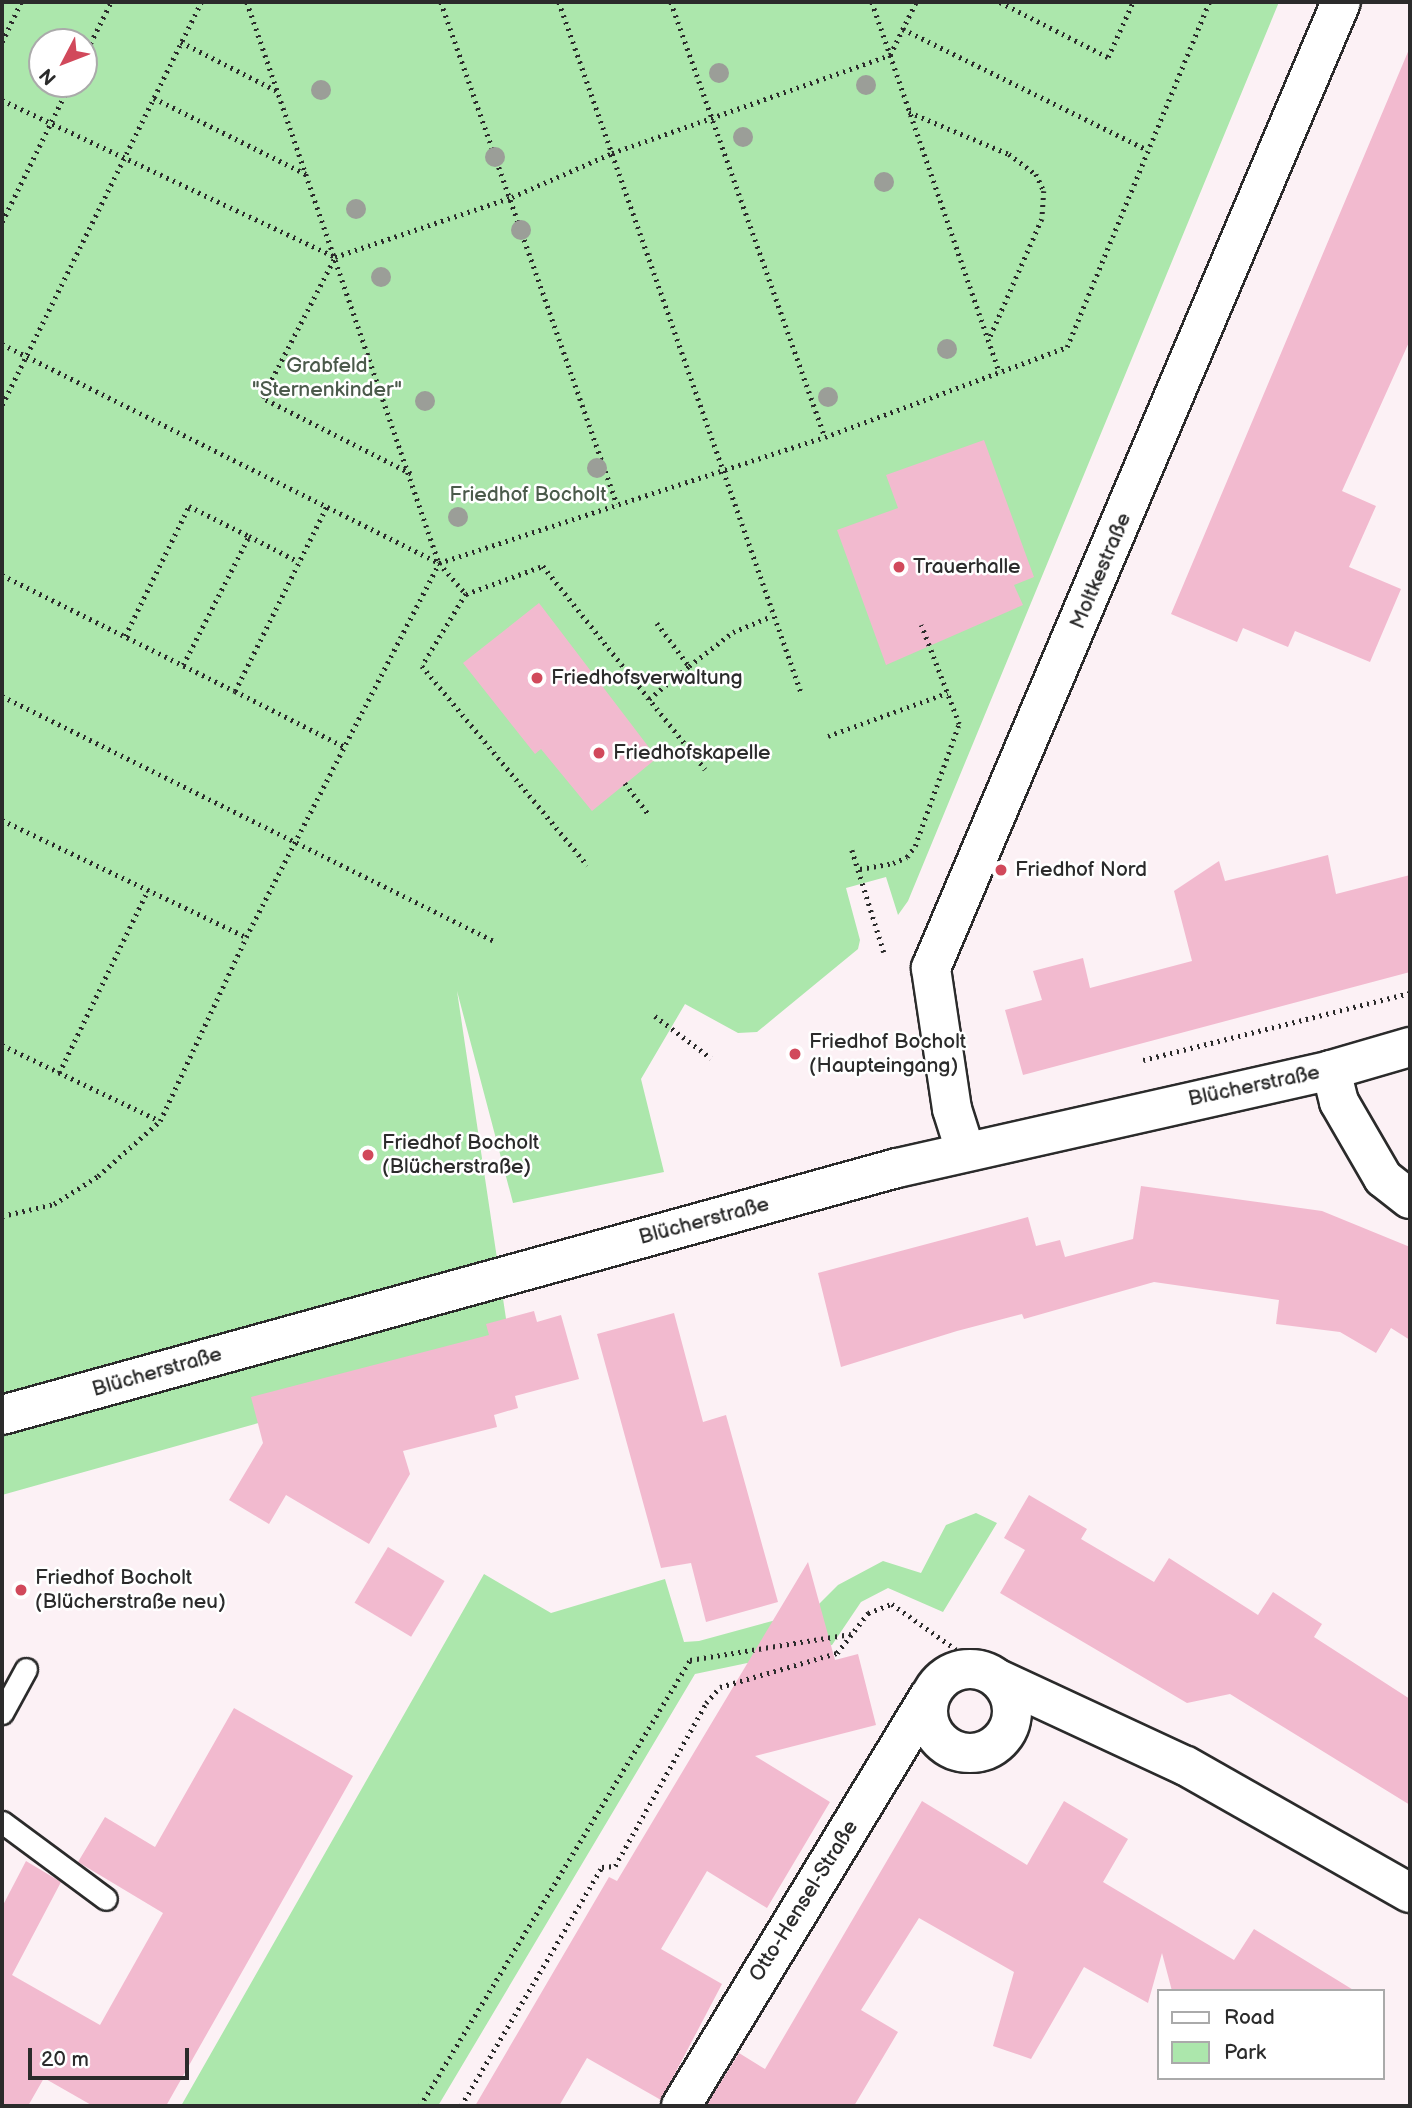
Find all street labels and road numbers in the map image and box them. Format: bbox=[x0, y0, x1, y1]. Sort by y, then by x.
street label: Moltkestraße bbox=[1065, 509, 1137, 633]
street label: Blücherstraße bbox=[1186, 1060, 1322, 1112]
street label: Blücherstraße bbox=[636, 1192, 772, 1250]
street label: Blücherstraße bbox=[89, 1341, 225, 1403]
street label: Otto-Hensel-Straße bbox=[744, 1816, 864, 1986]

